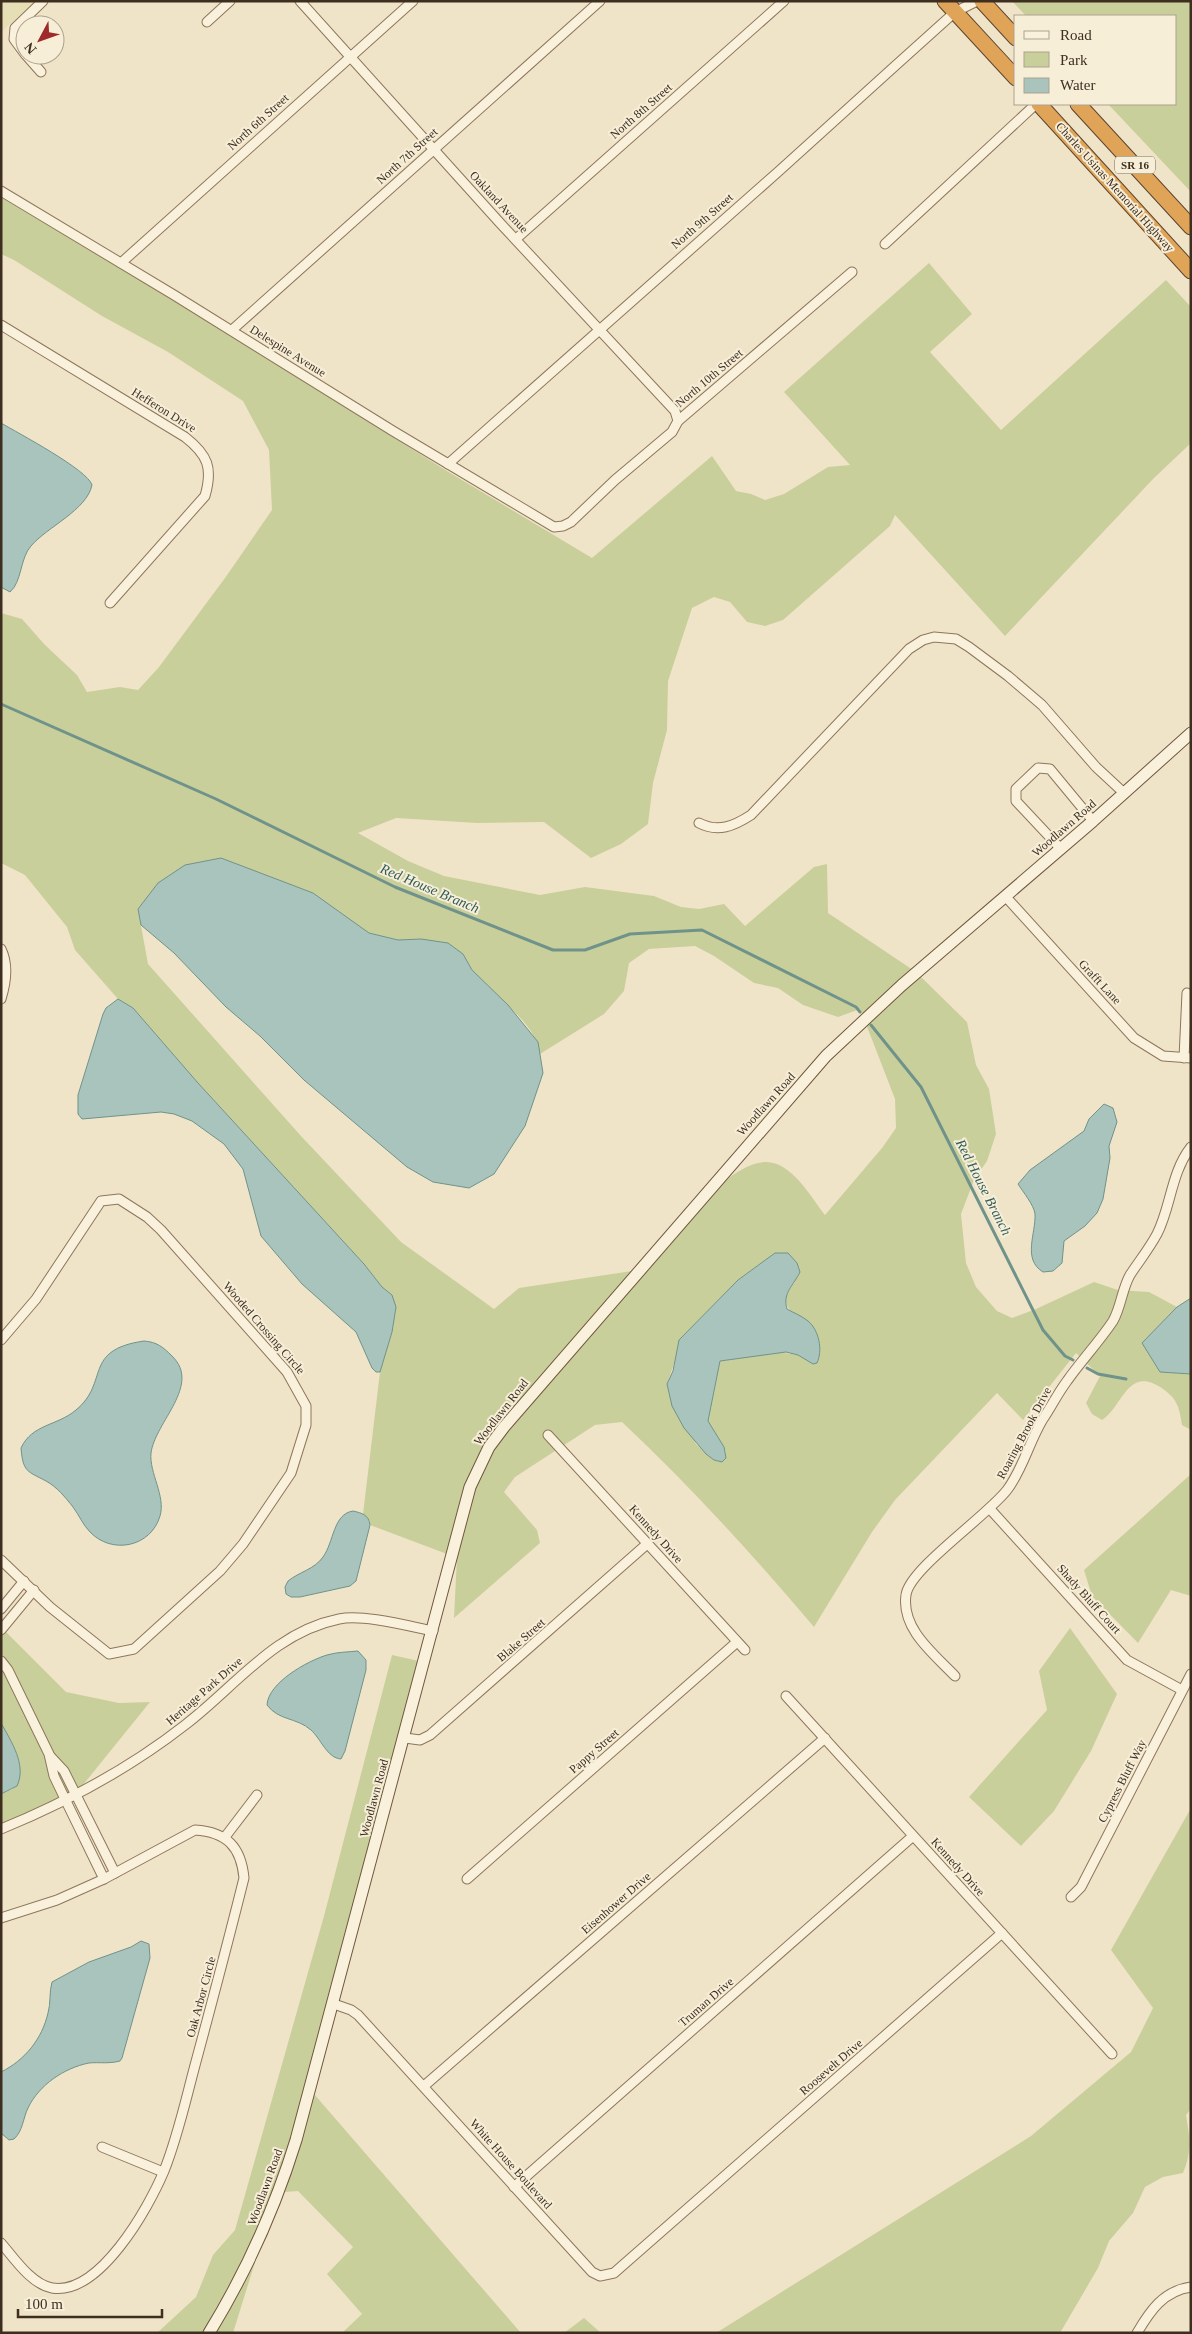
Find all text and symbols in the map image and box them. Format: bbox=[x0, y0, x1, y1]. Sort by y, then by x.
north arrow bbox=[15, 15, 65, 65]
legend bbox=[1014, 15, 1177, 105]
text: Road bbox=[1060, 27, 1092, 43]
text: N bbox=[22, 39, 40, 57]
text: Park bbox=[1060, 52, 1088, 68]
text: Water bbox=[1060, 77, 1095, 93]
street label: North 8th Street bbox=[607, 80, 675, 142]
street label: North 6th Street bbox=[225, 90, 292, 153]
street label: Charles Usinas Memorial Highway bbox=[1053, 119, 1177, 255]
street label: North 7th Street bbox=[374, 124, 441, 187]
road number: SR 16 bbox=[1115, 156, 1155, 174]
street label: Oakland Avenue bbox=[467, 168, 531, 236]
street label: North 9th Street bbox=[668, 190, 736, 252]
street label: Delespine Avenue bbox=[248, 322, 328, 380]
street label: North 10th Street bbox=[673, 345, 746, 410]
street label: Hefferon Drive bbox=[129, 385, 199, 435]
street label: Woodlawn Road bbox=[1029, 796, 1099, 860]
water label: Red House Branch bbox=[377, 861, 481, 916]
street label: Grafft Lane bbox=[1076, 957, 1124, 1007]
street label: Woodlawn Road bbox=[734, 1070, 798, 1138]
water label: Red House Branch bbox=[952, 1136, 1014, 1238]
street label: Wooded Crossing Circle bbox=[220, 1279, 308, 1377]
street label: Woodlawn Road bbox=[471, 1376, 531, 1448]
street label: Roaring Brook Drive bbox=[994, 1385, 1054, 1481]
street label: Kennedy Drive bbox=[626, 1502, 686, 1566]
street label: Shady Bluff Court bbox=[1054, 1561, 1124, 1637]
street label: Blake Street bbox=[494, 1615, 548, 1665]
street label: Heritage Park Drive bbox=[163, 1654, 245, 1728]
street label: Pappy Street bbox=[566, 1725, 622, 1776]
street label: Cypress Bluff Way bbox=[1095, 1737, 1149, 1825]
street label: Woodlawn Road bbox=[357, 1758, 391, 1838]
street label: Kennedy Drive bbox=[928, 1835, 988, 1899]
street label: Eisenhower Drive bbox=[579, 1869, 653, 1937]
street label: Oak Arbor Circle bbox=[183, 1955, 219, 2039]
street label: Truman Drive bbox=[676, 1974, 736, 2030]
street label: Roosevelt Drive bbox=[797, 2036, 865, 2098]
street label: White House Boulevard bbox=[467, 2116, 555, 2212]
street label: Woodlawn Road bbox=[245, 2147, 285, 2227]
scale bar bbox=[18, 2286, 161, 2318]
text: 100 m bbox=[25, 2296, 63, 2312]

